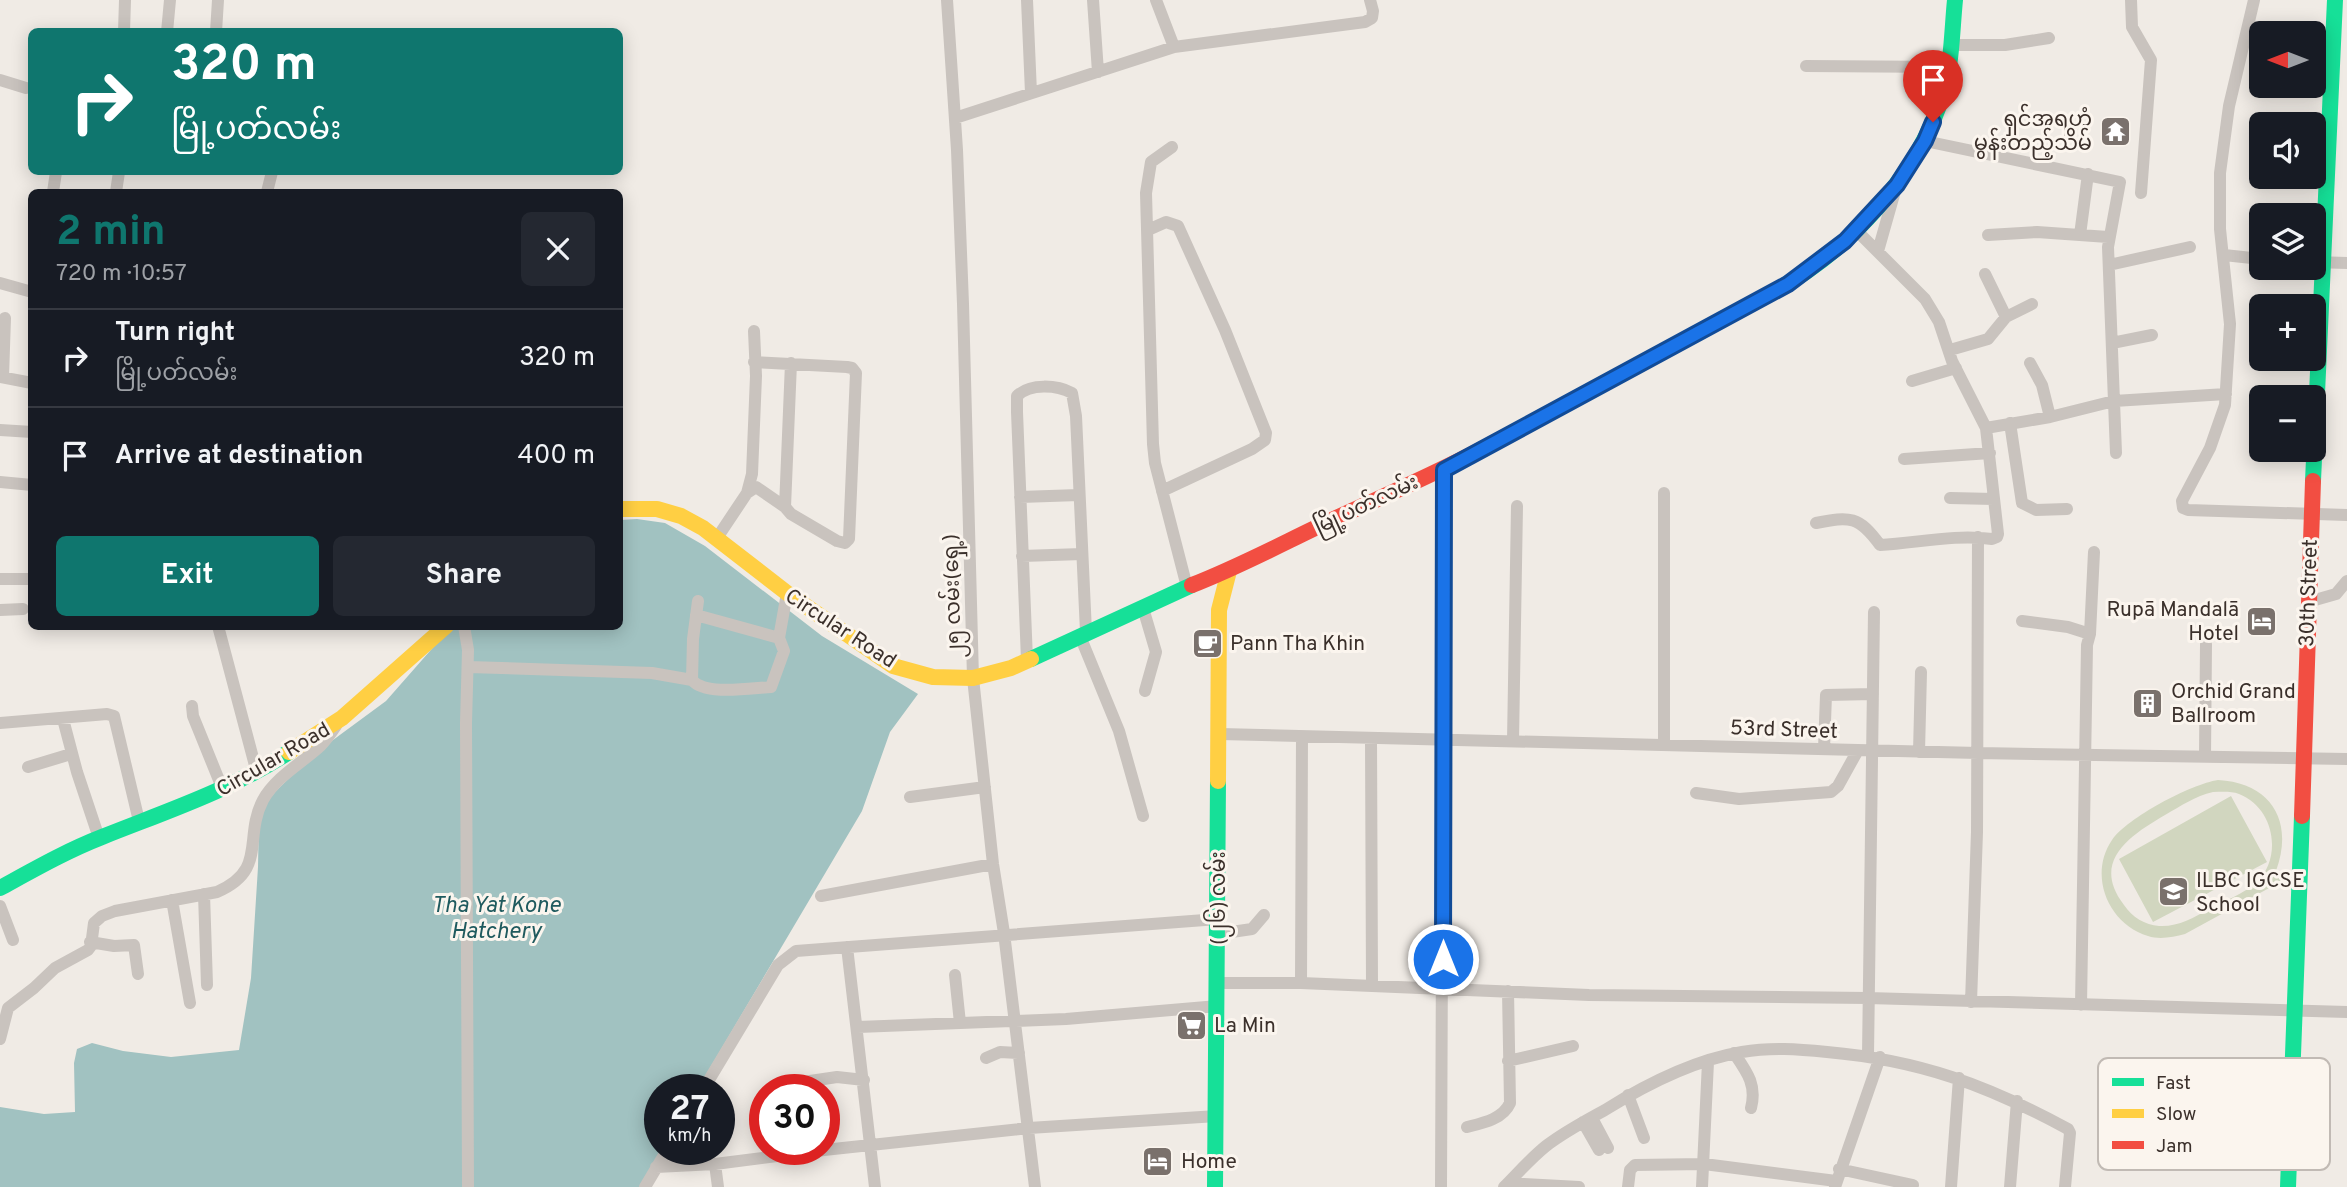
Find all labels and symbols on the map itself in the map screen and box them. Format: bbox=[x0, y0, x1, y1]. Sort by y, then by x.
north arrow bbox=[2249, 21, 2326, 98]
pin bbox=[1903, 50, 1963, 122]
place label: ရှင်အရဟံ မွန်းတည့်သိမ် bbox=[1974, 103, 2092, 160]
temple icon: ရှင်အရဟံ မွန်းတည့်သိမ် bbox=[2098, 114, 2132, 148]
street label: မြို့ပတ်လမ်း bbox=[1309, 466, 1424, 543]
street label: ၂၅ လမ်း(ရှေ့) bbox=[934, 533, 971, 659]
street label: 30th Street bbox=[2294, 539, 2325, 647]
street label: Circular Road bbox=[779, 583, 901, 675]
place label: Rupā Mandalā Hotel bbox=[2106, 597, 2239, 648]
hotel icon: Rupā Mandalā Hotel bbox=[2245, 604, 2279, 638]
cafe icon: Pann Tha Khin bbox=[1190, 626, 1224, 660]
place label: Pann Tha Khin bbox=[1230, 631, 1365, 658]
place label: Orchid Grand Ballroom bbox=[2171, 679, 2296, 730]
building icon: Orchid Grand Ballroom bbox=[2131, 686, 2165, 720]
street label: 53rd Street bbox=[1730, 715, 1838, 746]
street label: Circular Road bbox=[212, 717, 336, 804]
street label: (၂၆) လမ်း bbox=[1202, 851, 1235, 945]
place label: ILBC IGCSE School bbox=[2196, 868, 2305, 919]
school or university icon: ILBC IGCSE School bbox=[2156, 875, 2190, 909]
water label: Tha Yat Kone Hatchery bbox=[431, 892, 562, 947]
position arrow bbox=[1406, 922, 1480, 996]
supermarket icon: La Min bbox=[1174, 1008, 1208, 1042]
place label: La Min bbox=[1214, 1013, 1276, 1040]
legend bbox=[2098, 1058, 2330, 1170]
text: Fast bbox=[2156, 1072, 2191, 1096]
speed limit sign: 30 bbox=[749, 1074, 840, 1165]
text: Slow bbox=[2156, 1103, 2196, 1127]
text: Jam bbox=[2156, 1135, 2193, 1159]
hotel icon: Home bbox=[1141, 1144, 1175, 1178]
place label: Home bbox=[1181, 1149, 1237, 1176]

